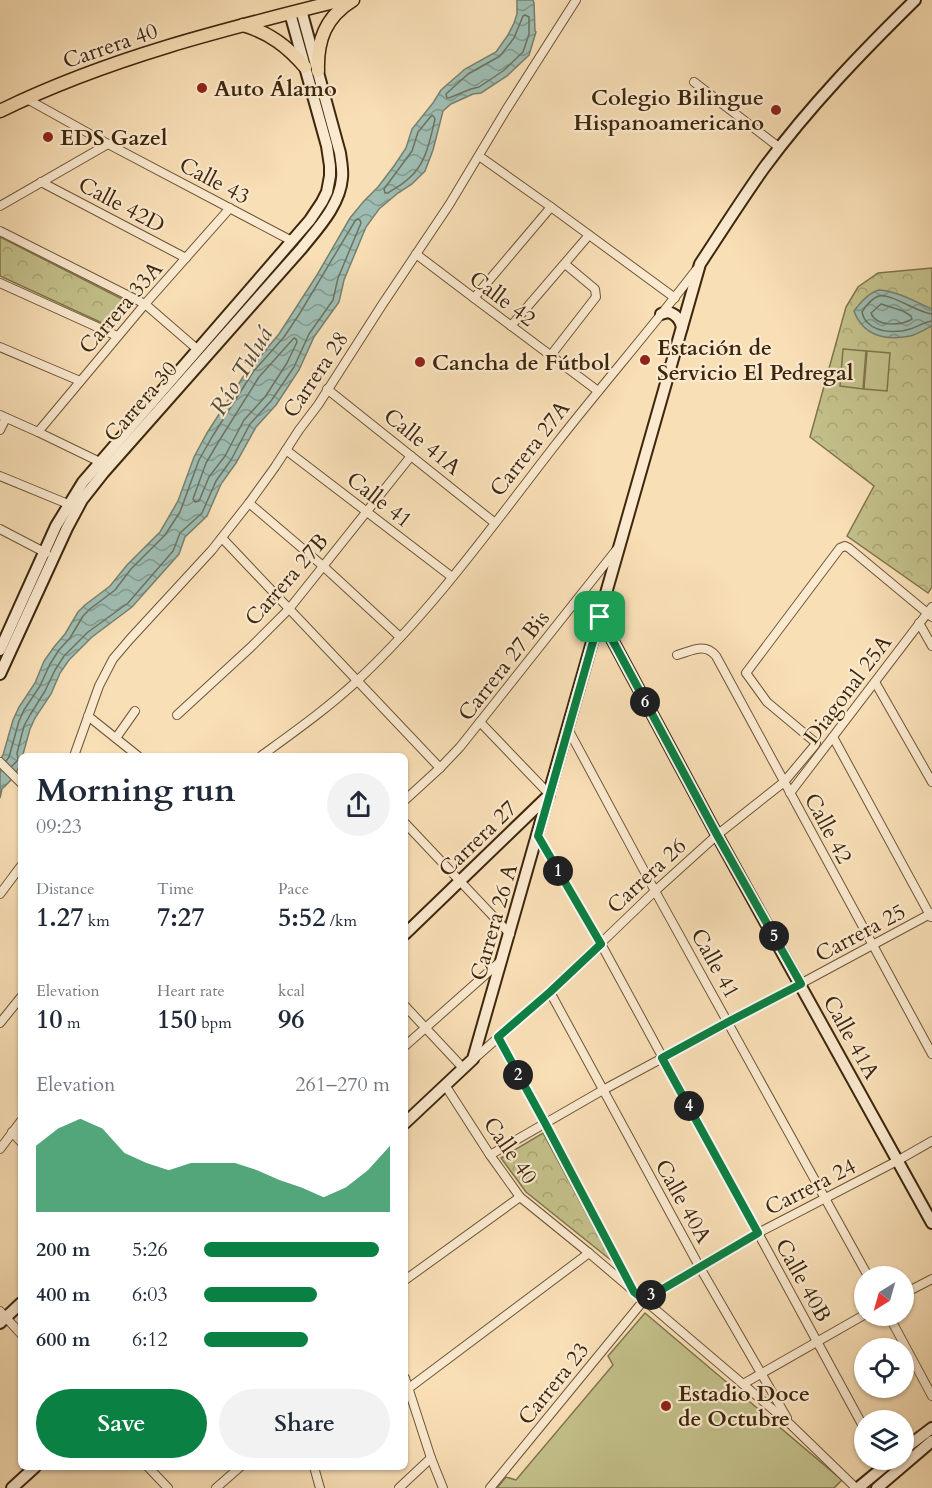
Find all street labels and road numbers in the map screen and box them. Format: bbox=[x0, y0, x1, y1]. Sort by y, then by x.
street label: Carrera 40 bbox=[59, 16, 162, 76]
street label: Calle 43 bbox=[174, 150, 255, 212]
street label: Calle 42D bbox=[73, 170, 170, 240]
street label: Carrera 33A bbox=[72, 255, 170, 361]
street label: Calle 42 bbox=[463, 264, 542, 334]
street label: Carrera 28 bbox=[276, 325, 356, 424]
street label: Carrera 30 bbox=[97, 355, 184, 449]
street label: Carrera 27A bbox=[483, 394, 577, 503]
street label: Calle 41A bbox=[377, 401, 468, 482]
street label: Calle 41 bbox=[340, 465, 419, 535]
street label: Carrera 27B bbox=[238, 527, 335, 632]
street label: Carrera 27 Bis bbox=[451, 604, 556, 727]
street label: Diagonal 25A bbox=[797, 629, 899, 750]
street label: Calle 42 bbox=[797, 788, 859, 869]
street label: Carrera 27 bbox=[432, 794, 523, 884]
street label: Carrera 26 bbox=[600, 831, 693, 920]
street label: Carrera 26 A bbox=[463, 860, 525, 984]
street label: Carrera 25 bbox=[810, 897, 911, 969]
street label: Calle 41 bbox=[684, 923, 747, 1004]
street label: Calle 41A bbox=[816, 990, 887, 1085]
street label: Calle 40 bbox=[476, 1111, 544, 1190]
street label: Carrera 24 bbox=[760, 1151, 861, 1223]
street label: Calle 40A bbox=[648, 1154, 719, 1249]
street label: Calle 40B bbox=[768, 1233, 838, 1328]
street label: Carrera 23 bbox=[511, 1336, 596, 1431]

